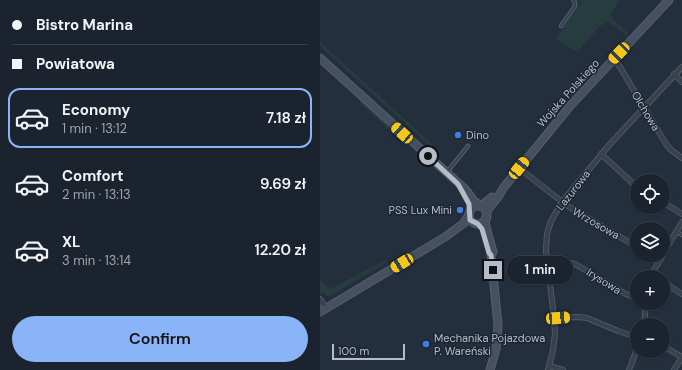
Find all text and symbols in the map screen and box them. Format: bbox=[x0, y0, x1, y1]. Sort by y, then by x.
text: Bistro Marina bbox=[36, 15, 133, 35]
car bbox=[606, 40, 632, 66]
text: Powiatowa bbox=[36, 54, 115, 74]
street label: Wojska Polskiego bbox=[534, 56, 602, 130]
street label: Olchowa bbox=[629, 89, 663, 134]
icon: car bbox=[14, 100, 50, 136]
text: Economy bbox=[62, 100, 130, 120]
text: 7.18 zł bbox=[266, 108, 306, 128]
text: 1 min · 13:12 bbox=[62, 120, 127, 137]
car bbox=[389, 121, 415, 145]
place label: Dino bbox=[466, 128, 489, 142]
marker: Dino bbox=[453, 130, 463, 140]
route start bbox=[419, 147, 437, 165]
car bbox=[507, 155, 531, 181]
icon: car bbox=[14, 166, 50, 202]
text: Comfort bbox=[62, 166, 123, 186]
street label: Lazurowa bbox=[553, 167, 593, 213]
text: 9.69 zł bbox=[260, 174, 306, 194]
map controls bbox=[630, 174, 670, 358]
button: locate bbox=[630, 174, 670, 214]
text: 2 min · 13:13 bbox=[62, 186, 131, 203]
place label: PSS Lux Mini bbox=[389, 203, 452, 217]
street label: Wrzosowa bbox=[570, 204, 622, 242]
marker: PSS Lux Mini bbox=[455, 205, 465, 215]
button: layers bbox=[630, 222, 670, 262]
icon: car bbox=[14, 232, 50, 268]
text: XL bbox=[62, 232, 80, 252]
text: 12.20 zł bbox=[254, 240, 306, 260]
text: 3 min · 13:14 bbox=[62, 252, 131, 269]
car bbox=[389, 252, 415, 274]
callout: 1 min bbox=[507, 256, 573, 284]
route end bbox=[484, 261, 502, 279]
text: 1 min bbox=[524, 261, 556, 278]
street label: Irysowa bbox=[584, 265, 624, 297]
button: + bbox=[630, 270, 670, 310]
car bbox=[546, 311, 570, 325]
button: Confirm bbox=[12, 316, 308, 362]
button: − bbox=[630, 318, 670, 358]
place label: Mechanika Pojazdowa P. Wareński bbox=[434, 331, 545, 358]
marker: Mechanika Pojazdowa P. Wareński bbox=[421, 339, 431, 349]
scale bar bbox=[332, 342, 405, 361]
text: 100 m bbox=[338, 344, 369, 358]

